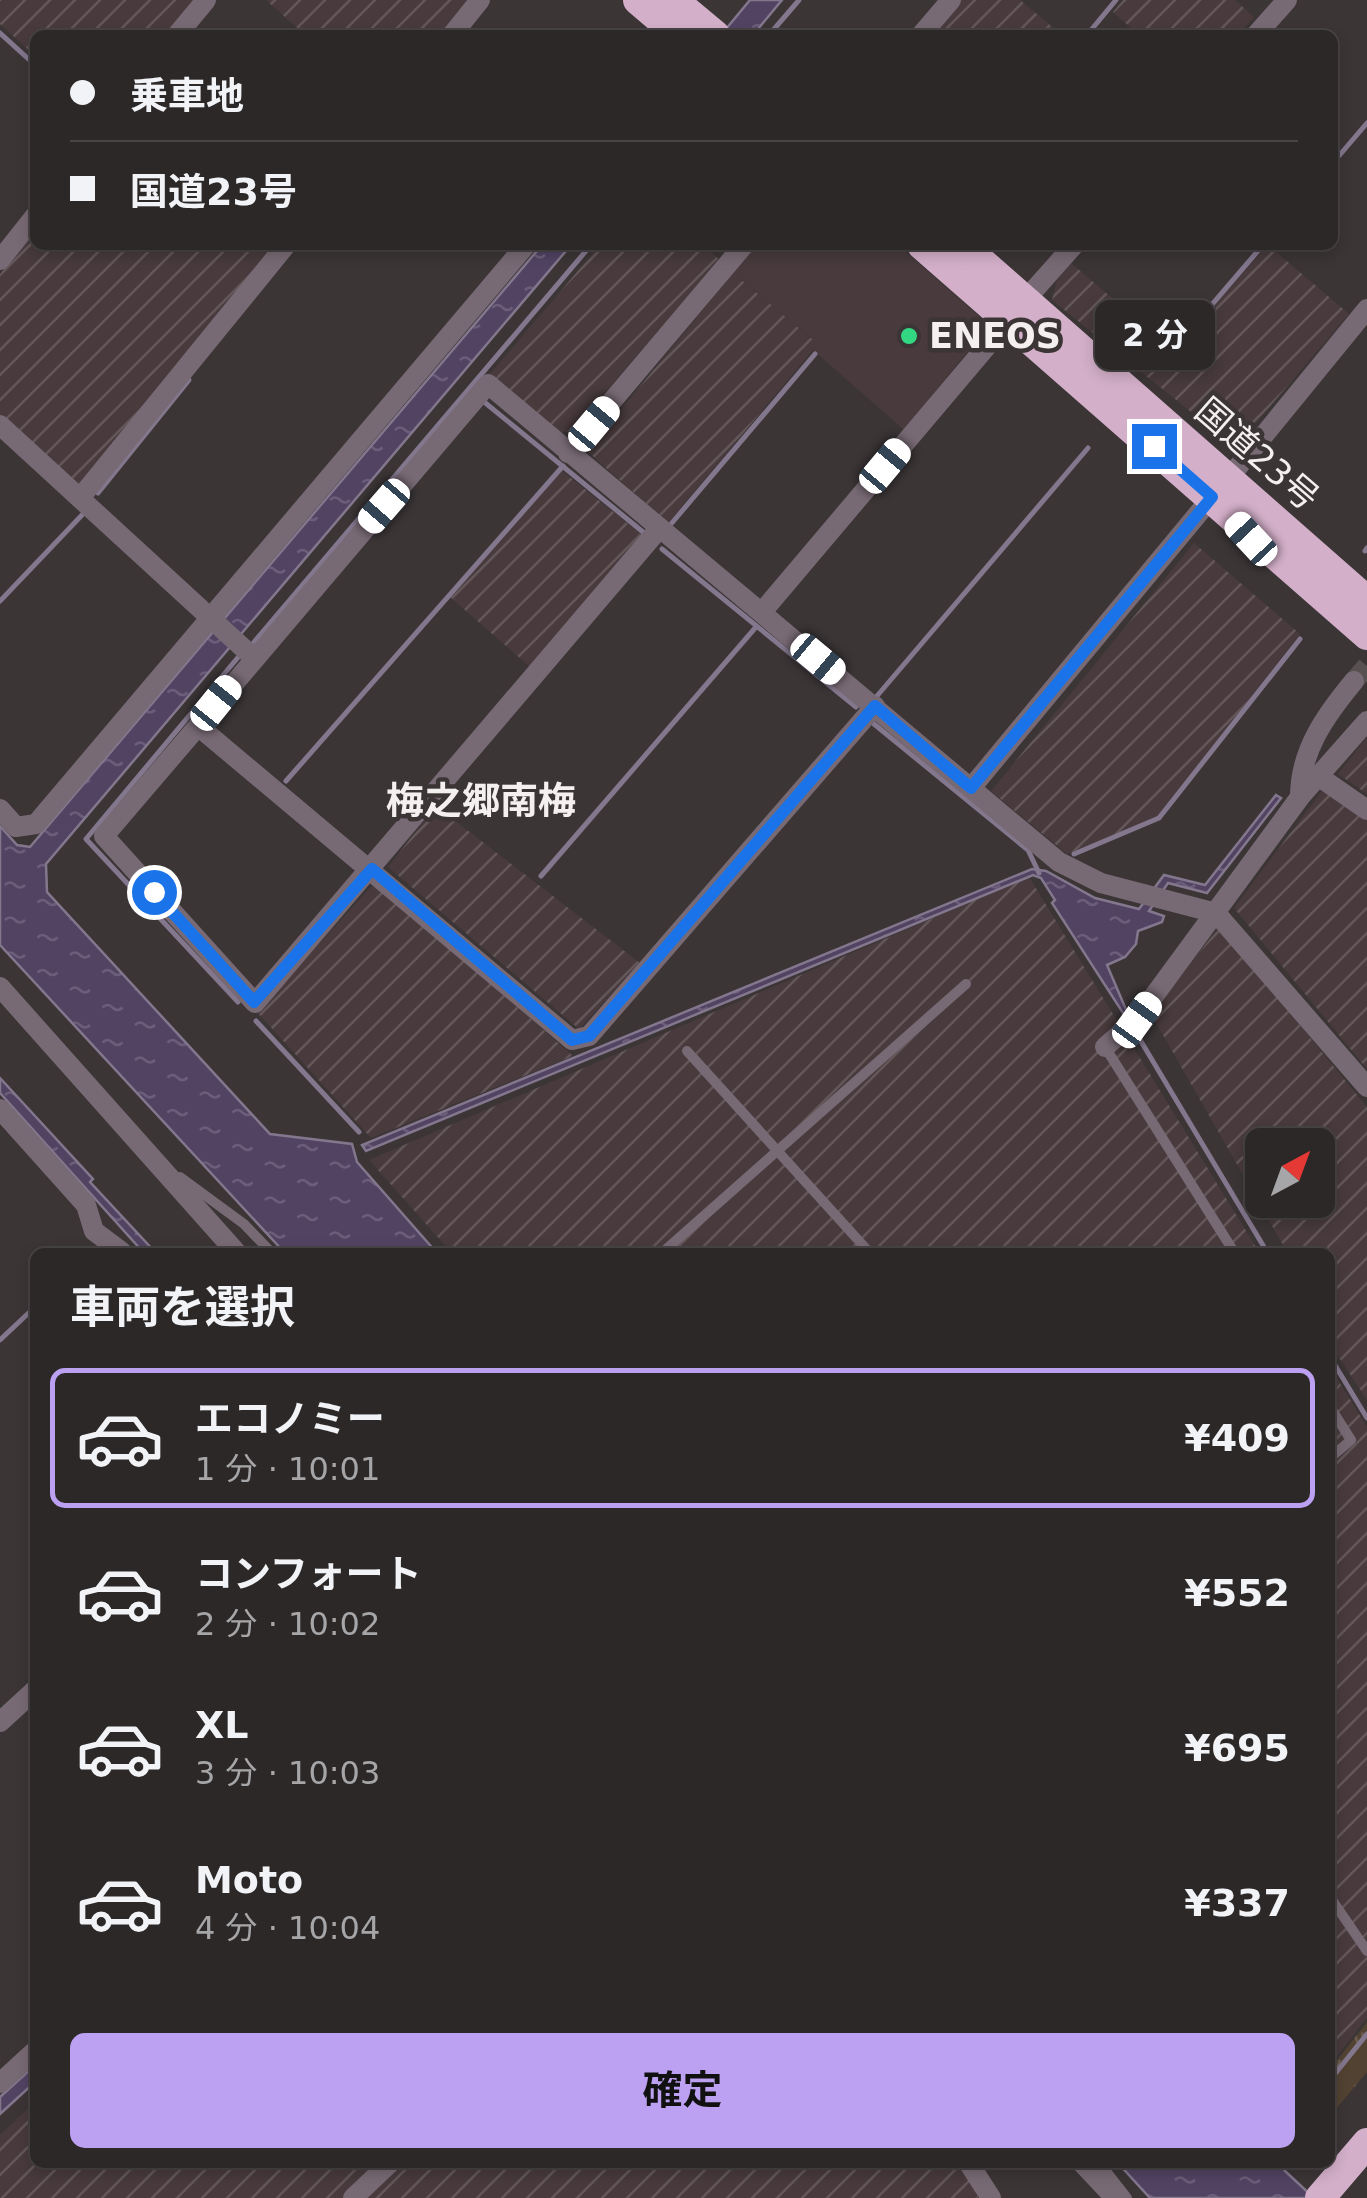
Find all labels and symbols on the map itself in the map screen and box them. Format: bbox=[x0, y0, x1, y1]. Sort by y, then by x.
callout: 2 分 bbox=[1094, 301, 1214, 371]
place label: ENEOS bbox=[929, 316, 1061, 356]
marker: ENEOS bbox=[898, 325, 920, 347]
street label: 国道23号 bbox=[1187, 390, 1327, 518]
car bbox=[563, 391, 625, 457]
route end bbox=[1132, 424, 1177, 469]
car bbox=[854, 433, 916, 499]
car bbox=[353, 474, 415, 538]
car bbox=[1220, 507, 1282, 571]
car bbox=[785, 628, 851, 690]
car bbox=[185, 670, 247, 736]
district label: 梅之郷南梅 bbox=[386, 779, 576, 823]
route start bbox=[132, 870, 177, 915]
car bbox=[1107, 987, 1167, 1053]
north arrow bbox=[1245, 1128, 1335, 1218]

